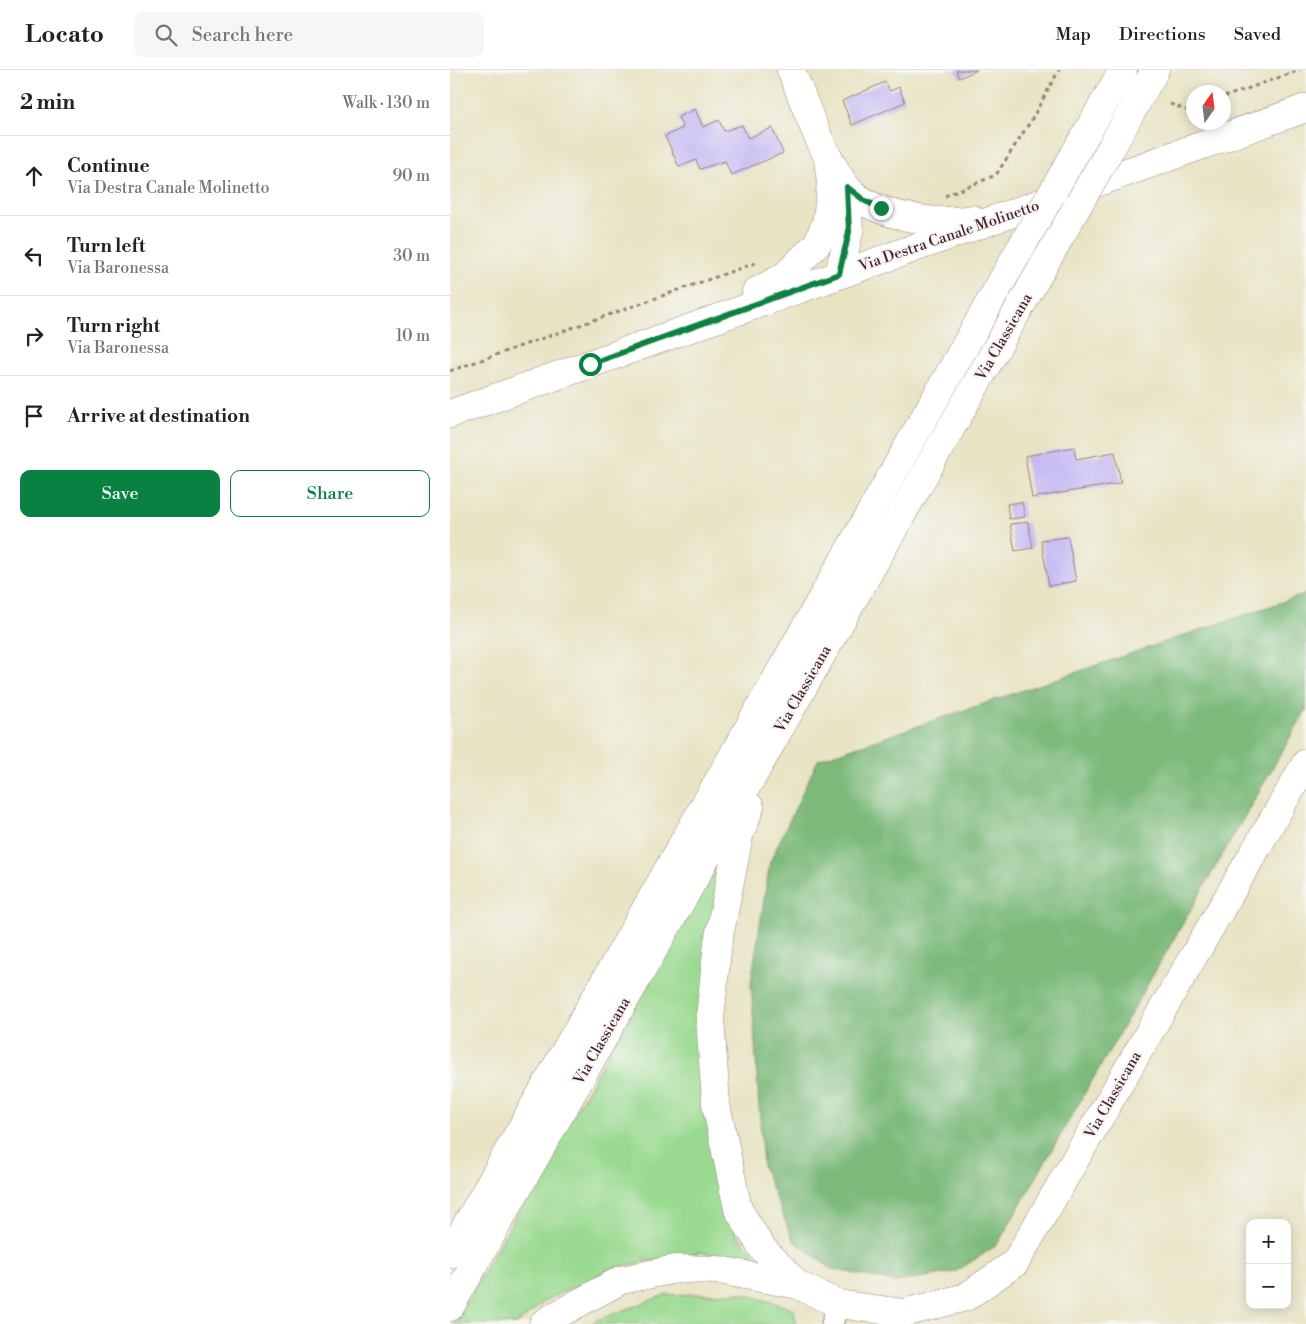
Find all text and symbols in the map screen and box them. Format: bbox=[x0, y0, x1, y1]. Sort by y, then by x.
search box bbox=[134, 12, 484, 57]
text: Locato bbox=[25, 20, 104, 50]
icon: search bbox=[152, 21, 180, 49]
text: Search here bbox=[192, 23, 293, 47]
text: Map bbox=[1055, 23, 1091, 46]
text: Directions bbox=[1119, 23, 1206, 46]
text: Saved bbox=[1234, 23, 1281, 46]
north arrow bbox=[1186, 85, 1231, 130]
text: 2 min bbox=[20, 90, 75, 116]
text: Walk · 130 m bbox=[342, 93, 430, 113]
text: Continue bbox=[67, 154, 150, 178]
icon: ahead bbox=[20, 162, 48, 190]
text: 90 m bbox=[392, 166, 430, 186]
text: Via Destra Canale Molinetto bbox=[67, 178, 269, 198]
street label: Via Destra Canale Molinetto bbox=[855, 196, 1042, 276]
route end bbox=[870, 197, 893, 220]
text: Turn left bbox=[67, 234, 146, 258]
icon: left bbox=[20, 242, 48, 270]
text: 30 m bbox=[393, 246, 430, 266]
text: Via Baronessa bbox=[67, 258, 169, 278]
street label: Via Classicana bbox=[971, 290, 1037, 385]
text: Turn right bbox=[67, 314, 160, 338]
icon: right bbox=[20, 322, 48, 350]
text: 10 m bbox=[396, 326, 430, 346]
text: Via Baronessa bbox=[67, 338, 169, 358]
route start bbox=[579, 353, 602, 376]
icon: arrive bbox=[20, 402, 48, 430]
text: Arrive at destination bbox=[67, 404, 250, 428]
button: Save bbox=[20, 470, 220, 517]
button: Share bbox=[230, 470, 430, 517]
street label: Via Classicana bbox=[770, 642, 836, 737]
street label: Via Classicana bbox=[569, 994, 635, 1089]
street label: Via Classicana bbox=[1080, 1048, 1146, 1143]
map controls bbox=[1246, 1219, 1291, 1309]
button: + bbox=[1246, 1219, 1291, 1264]
button: − bbox=[1246, 1264, 1291, 1309]

